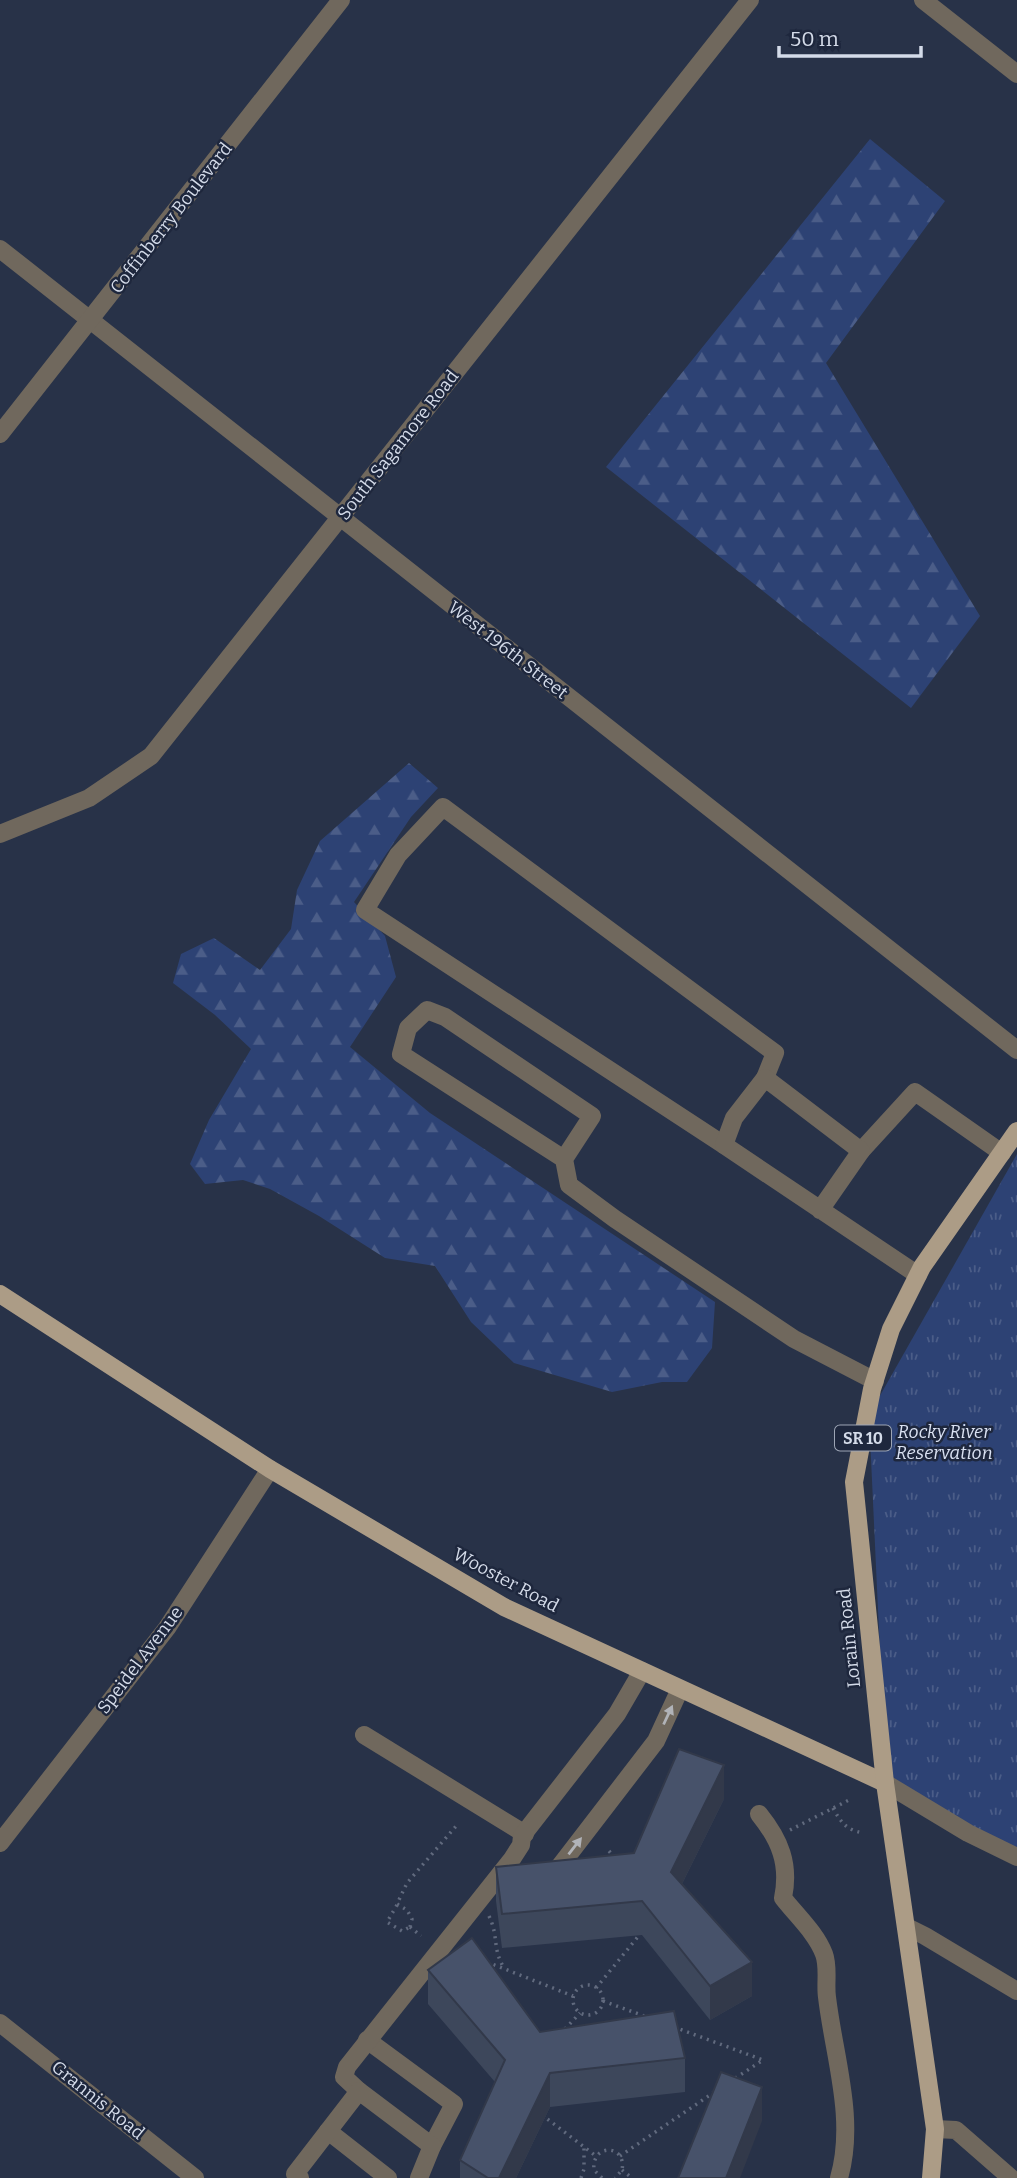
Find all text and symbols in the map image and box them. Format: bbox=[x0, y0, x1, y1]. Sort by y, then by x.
scale bar bbox=[779, 14, 921, 58]
text: 50 m bbox=[790, 26, 839, 52]
street label: Coffinberry Boulevard bbox=[105, 138, 237, 298]
street label: South Sagamore Road bbox=[333, 365, 463, 524]
street label: West 196th Street bbox=[444, 596, 573, 704]
park label: Rocky River Reservation bbox=[895, 1421, 993, 1464]
road number: SR 10 bbox=[835, 1426, 891, 1450]
street label: Wooster Road bbox=[449, 1543, 563, 1617]
street label: Lorain Road bbox=[833, 1587, 865, 1689]
street label: Speidel Avenue bbox=[92, 1602, 188, 1718]
one-way arrow bbox=[663, 1705, 674, 1725]
one-way arrow bbox=[568, 1837, 582, 1855]
street label: Grannis Road bbox=[47, 2056, 149, 2144]

